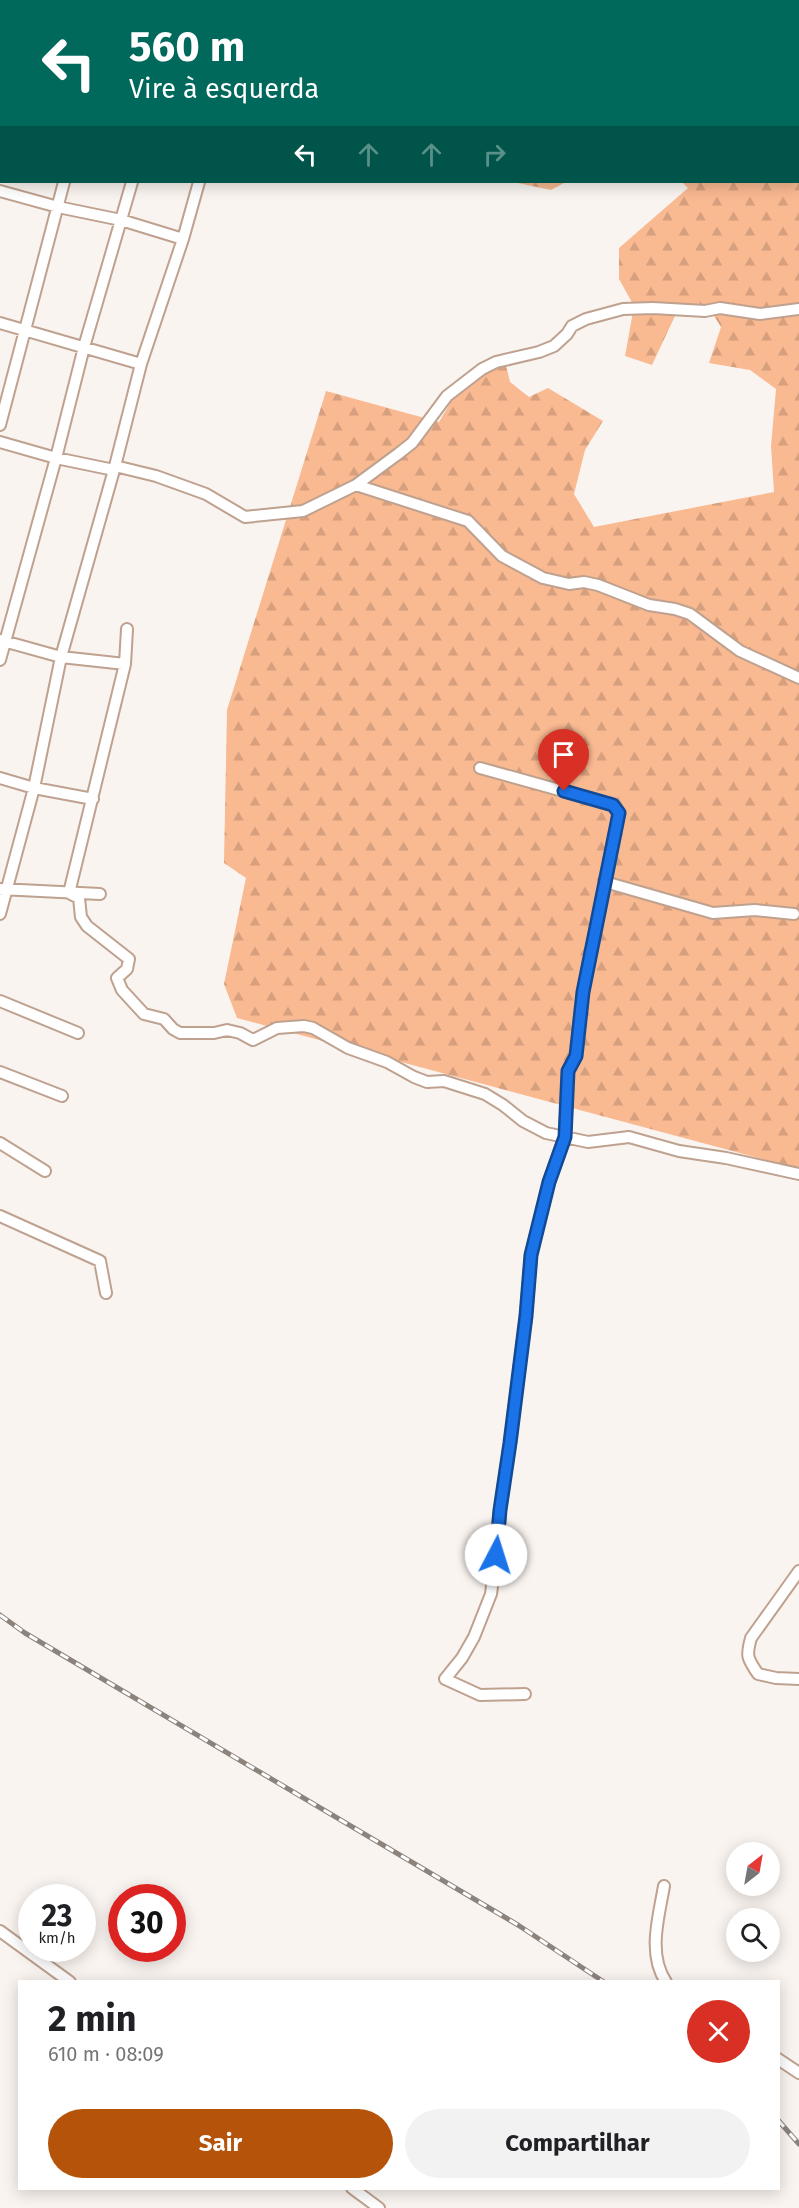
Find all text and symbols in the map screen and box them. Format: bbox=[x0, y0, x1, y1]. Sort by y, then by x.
text: 560 m bbox=[129, 22, 245, 72]
icon: left bbox=[30, 24, 108, 102]
text: Vire à esquerda bbox=[129, 73, 319, 105]
icon: left bbox=[289, 138, 322, 171]
icon: ahead bbox=[352, 138, 385, 171]
icon: ahead bbox=[415, 138, 448, 171]
icon: right bbox=[478, 138, 511, 171]
pin bbox=[538, 729, 589, 791]
icon: arrive bbox=[547, 738, 580, 771]
position arrow bbox=[464, 1523, 528, 1587]
north arrow bbox=[726, 1842, 780, 1896]
map controls bbox=[726, 1842, 780, 1962]
speed limit sign: 30 bbox=[108, 1884, 186, 1962]
text: 23 bbox=[42, 1898, 72, 1934]
button: search bbox=[726, 1908, 780, 1962]
text: km/h bbox=[38, 1929, 76, 1947]
text: 2 min bbox=[48, 1997, 137, 2041]
button: close bbox=[687, 2000, 750, 2063]
text: 610 m · 08:09 bbox=[48, 2042, 164, 2066]
button: Sair bbox=[48, 2109, 393, 2178]
button: Compartilhar bbox=[405, 2109, 750, 2178]

